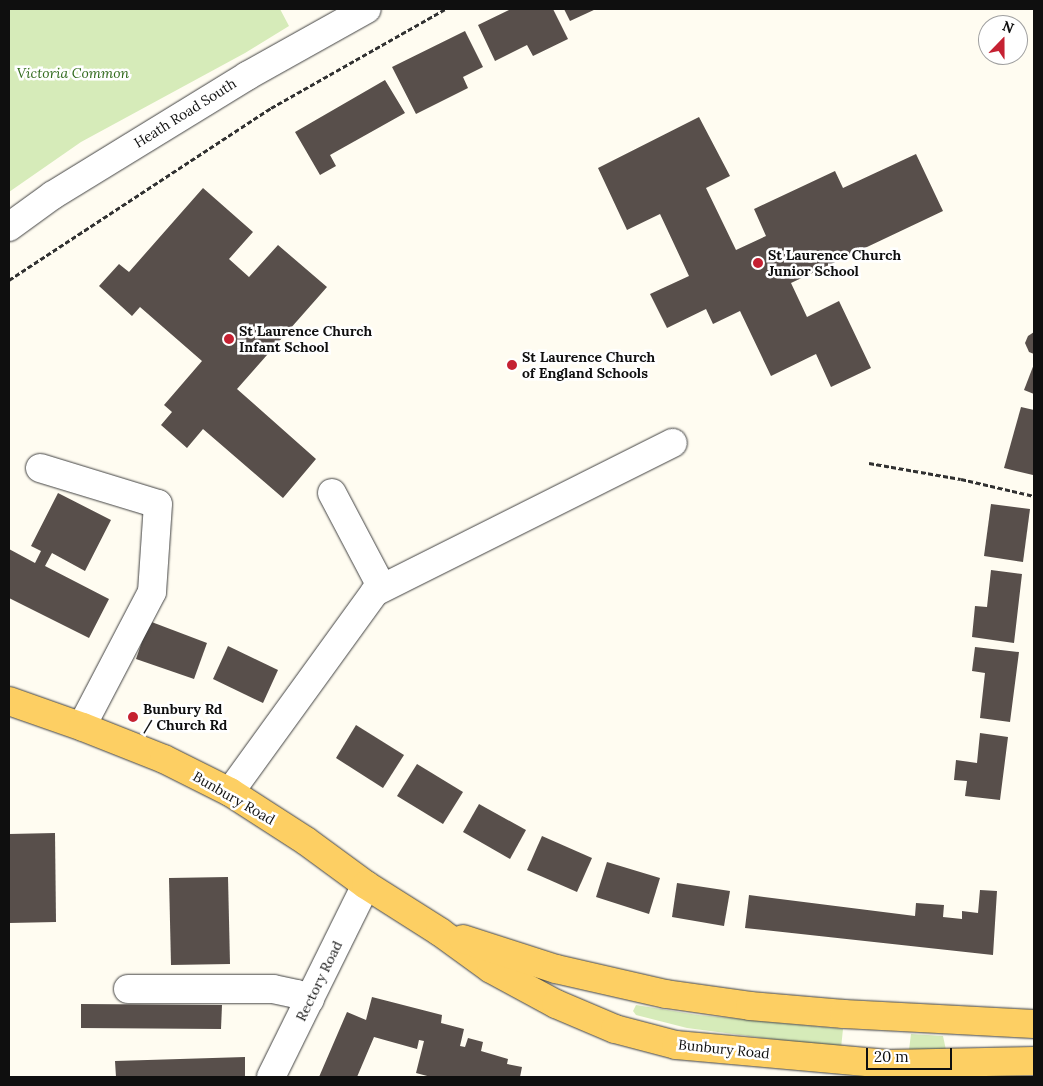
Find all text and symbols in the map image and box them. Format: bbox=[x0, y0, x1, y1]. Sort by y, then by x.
north arrow bbox=[978, 15, 1028, 65]
text: N bbox=[1000, 17, 1017, 37]
park label: Victoria Common bbox=[17, 65, 129, 81]
street label: Heath Road South bbox=[131, 75, 239, 151]
place label: St Laurence Church Junior School bbox=[768, 247, 901, 280]
marker: St Laurence Church Junior School bbox=[752, 257, 764, 269]
place label: St Laurence Church Infant School bbox=[239, 323, 372, 356]
marker: St Laurence Church Infant School bbox=[223, 333, 235, 345]
place label: St Laurence Church of England Schools bbox=[522, 349, 655, 382]
marker: St Laurence Church of England Schools bbox=[506, 359, 518, 371]
place label: Bunbury Rd / Church Rd bbox=[143, 701, 227, 734]
marker: Bunbury Rd / Church Rd bbox=[127, 711, 139, 723]
street label: Bunbury Road bbox=[190, 768, 278, 828]
street label: Rectory Road bbox=[292, 938, 346, 1024]
street label: Bunbury Road bbox=[677, 1036, 771, 1062]
scale bar bbox=[868, 1038, 954, 1070]
text: 20 m bbox=[874, 1047, 909, 1066]

